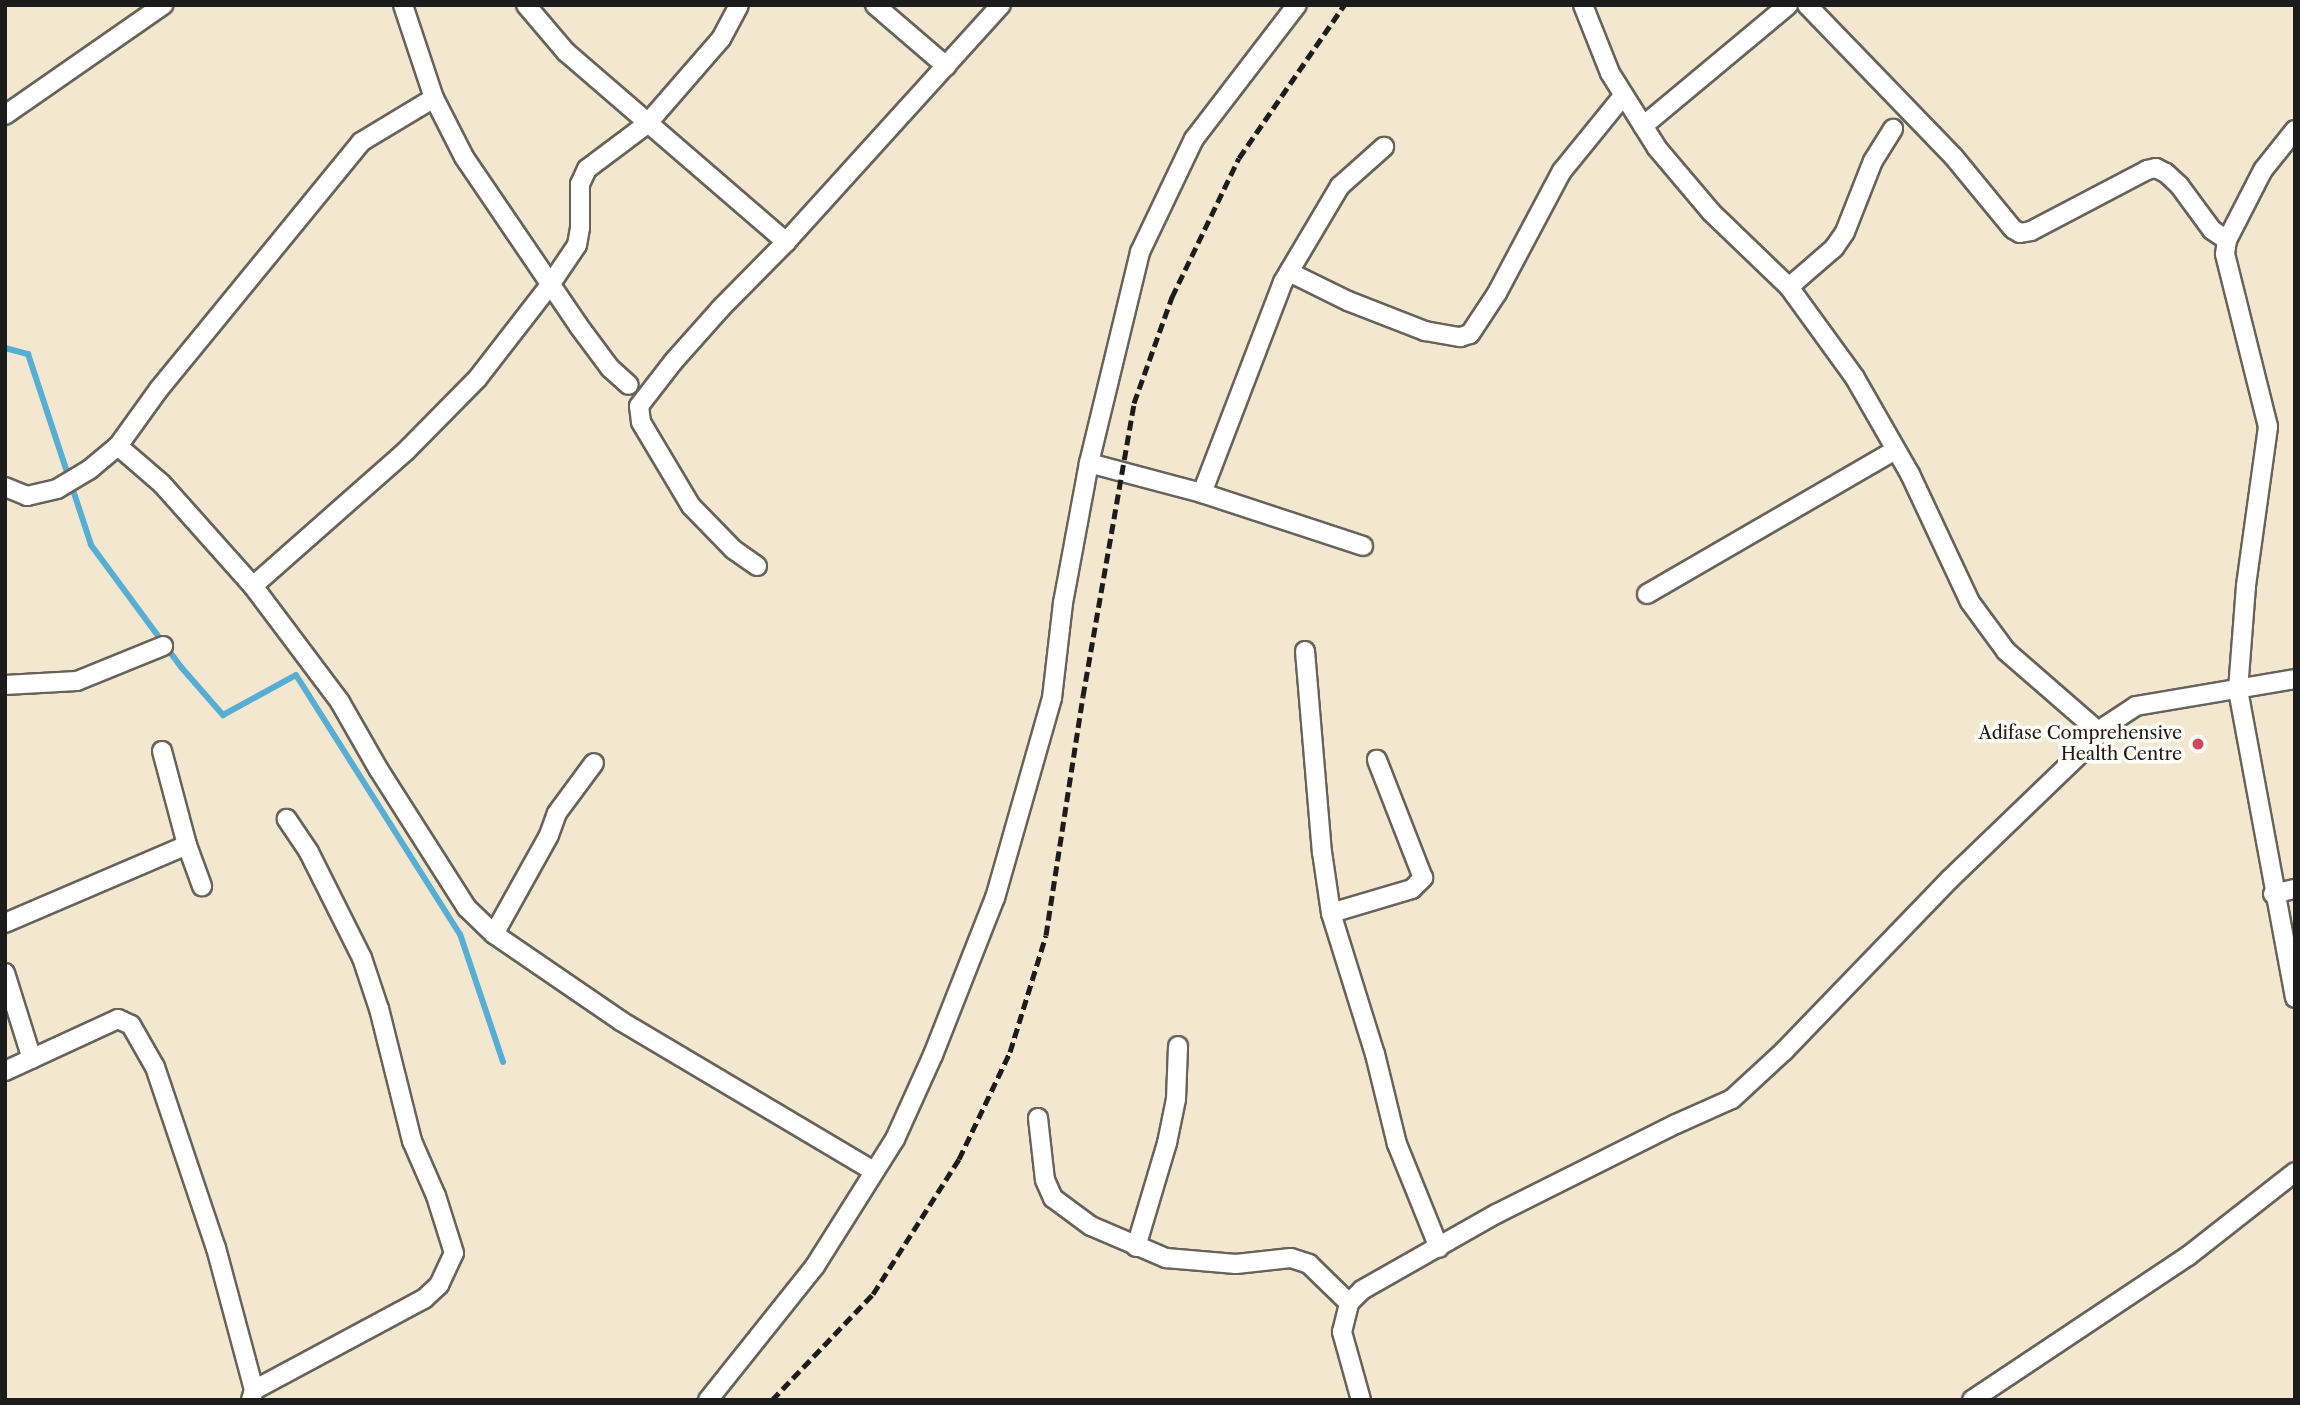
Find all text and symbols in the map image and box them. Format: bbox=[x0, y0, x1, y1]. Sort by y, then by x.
place label: Adifase Comprehensive Health Centre bbox=[1979, 723, 2182, 766]
marker: Adifase Comprehensive Health Centre bbox=[2188, 734, 2208, 754]

